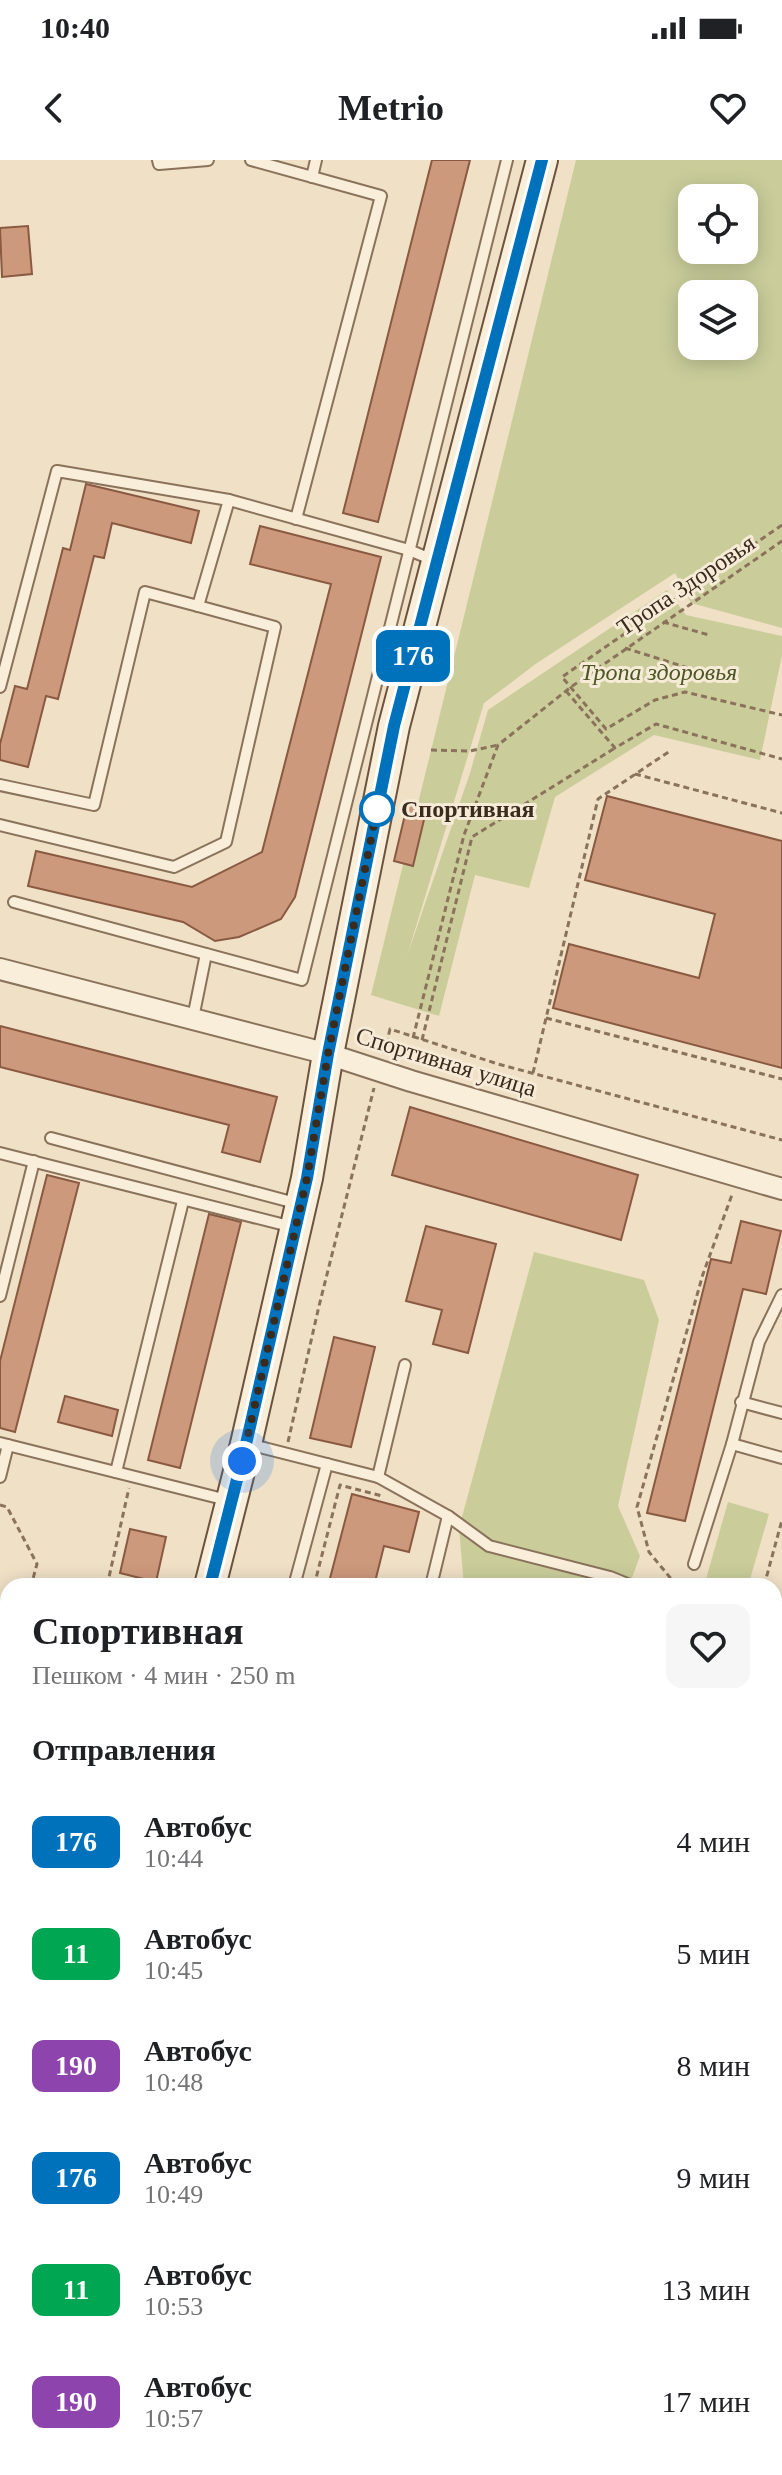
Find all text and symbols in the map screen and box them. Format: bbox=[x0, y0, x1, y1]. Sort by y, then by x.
text: 10:40 bbox=[40, 11, 110, 44]
icon: back bbox=[32, 86, 76, 130]
icon: heart bbox=[706, 86, 750, 130]
text: Metrio bbox=[338, 88, 444, 128]
map controls bbox=[678, 184, 758, 360]
button: locate bbox=[678, 184, 758, 264]
button: layers bbox=[678, 280, 758, 360]
street label: Тропа Здоровья bbox=[612, 529, 760, 641]
line badge: 176 bbox=[367, 630, 459, 682]
text: 176 bbox=[392, 640, 434, 671]
park label: Тропа здоровья bbox=[581, 659, 737, 685]
marker: Спортивная bbox=[360, 792, 394, 826]
place label: Спортивная bbox=[401, 796, 535, 822]
street label: Спортивная улица bbox=[353, 1022, 540, 1102]
your location bbox=[222, 1441, 262, 1481]
button: heart bbox=[666, 1604, 750, 1688]
text: Спортивная bbox=[32, 1610, 244, 1652]
text: Пешком · 4 мин · 250 m bbox=[32, 1661, 295, 1690]
text: Отправления bbox=[32, 1733, 216, 1766]
text: Автобус bbox=[144, 1810, 252, 1843]
text: 4 мин bbox=[676, 1825, 750, 1858]
text: 176 bbox=[55, 1826, 97, 1857]
text: 10:44 bbox=[144, 1844, 203, 1873]
text: Автобус bbox=[144, 1922, 252, 1955]
text: 5 мин bbox=[676, 1937, 750, 1970]
text: 11 bbox=[63, 1938, 89, 1969]
text: 10:45 bbox=[144, 1956, 203, 1985]
text: Автобус bbox=[144, 2034, 252, 2067]
text: 8 мин bbox=[676, 2049, 750, 2082]
text: 190 bbox=[55, 2050, 97, 2081]
text: 10:48 bbox=[144, 2068, 203, 2097]
text: Автобус bbox=[144, 2146, 252, 2179]
text: 9 мин bbox=[676, 2161, 750, 2194]
text: 176 bbox=[55, 2162, 97, 2193]
text: 10:49 bbox=[144, 2180, 203, 2209]
text: Автобус bbox=[144, 2258, 252, 2291]
text: 13 мин bbox=[661, 2273, 750, 2306]
text: 11 bbox=[63, 2274, 89, 2305]
text: 10:53 bbox=[144, 2292, 203, 2321]
text: Автобус bbox=[144, 2370, 252, 2403]
text: 17 мин bbox=[661, 2385, 750, 2418]
text: 190 bbox=[55, 2386, 97, 2417]
text: 10:57 bbox=[144, 2404, 203, 2433]

